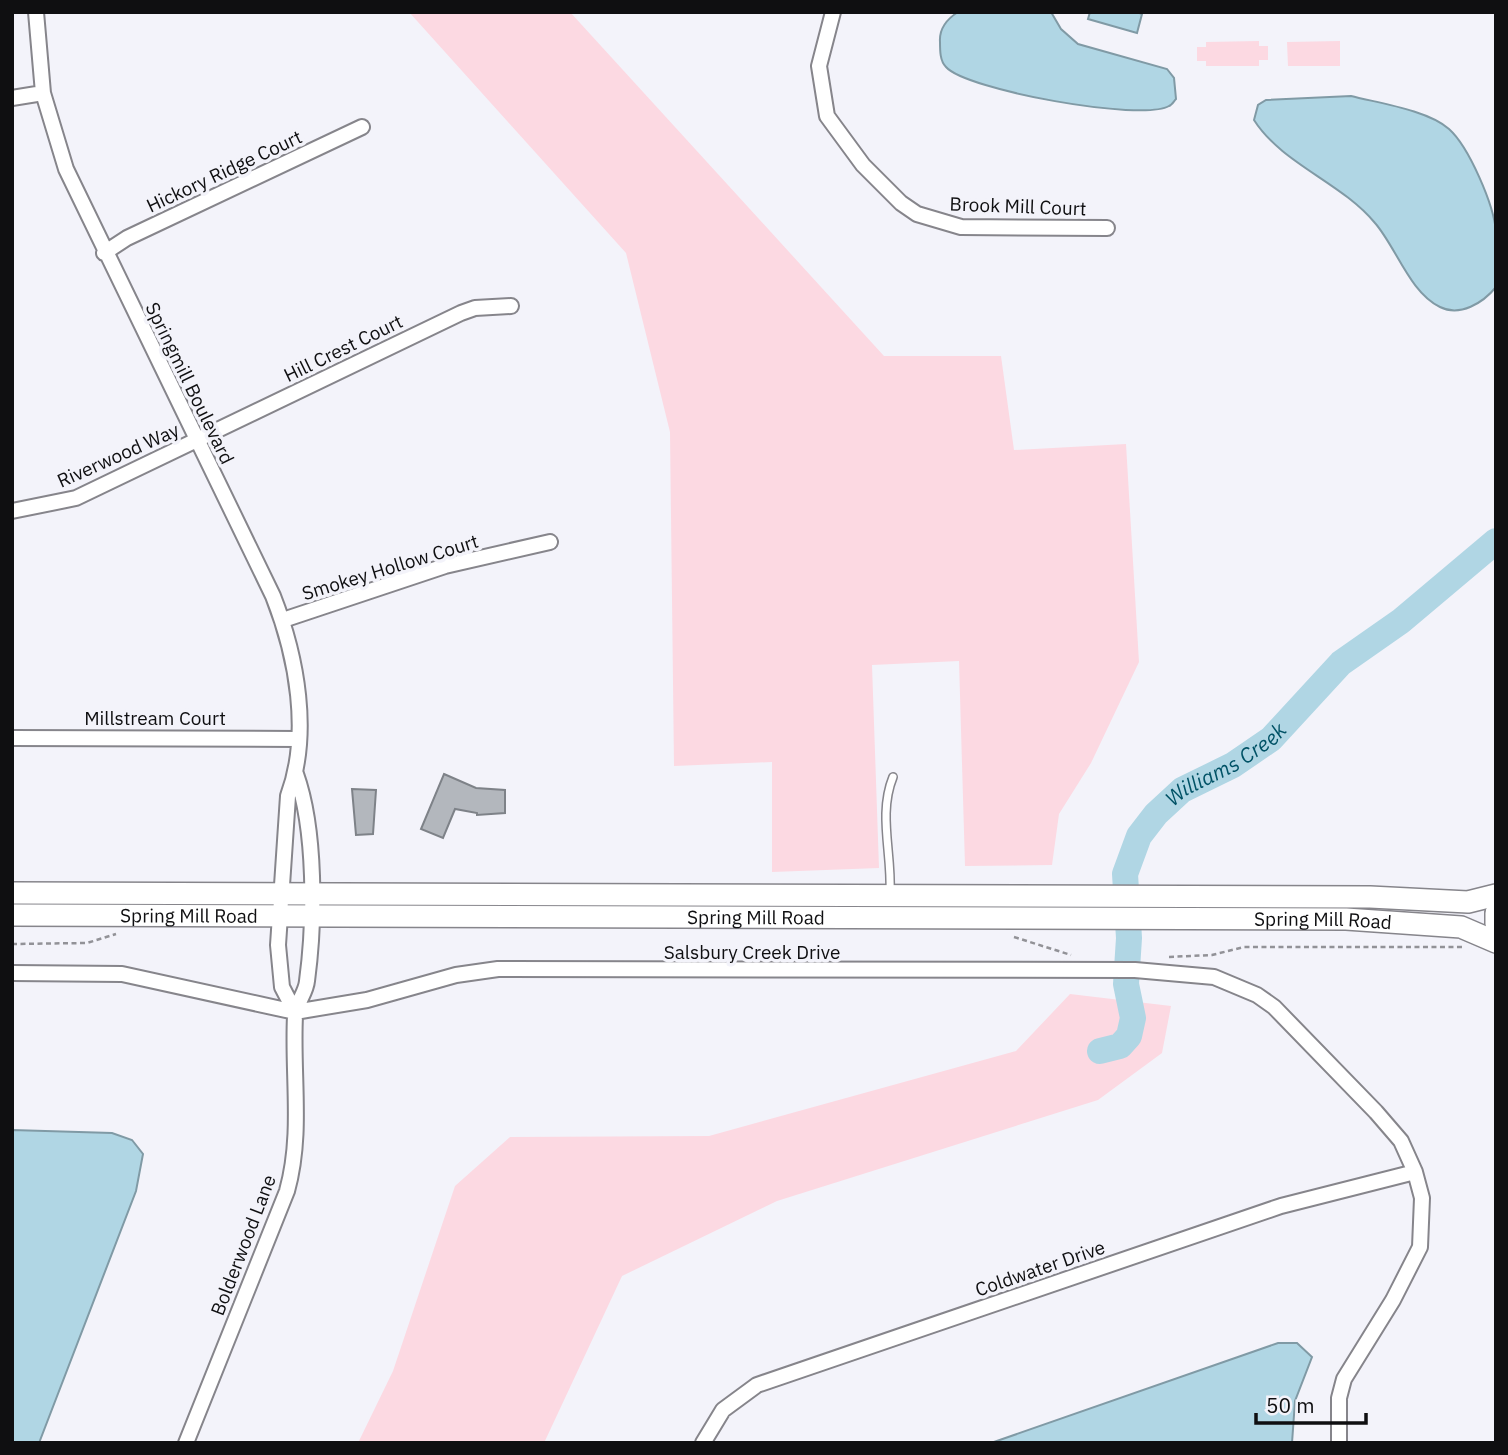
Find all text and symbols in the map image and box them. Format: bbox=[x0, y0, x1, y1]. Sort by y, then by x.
street label: Hickory Ridge Court bbox=[142, 124, 306, 218]
street label: Brook Mill Court bbox=[949, 192, 1087, 220]
street label: Springmill Boulevard bbox=[140, 298, 240, 468]
street label: Hill Crest Court bbox=[280, 309, 406, 387]
street label: Riverwood Way bbox=[53, 417, 183, 493]
street label: Smokey Hollow Court bbox=[299, 529, 481, 605]
street label: Millstream Court bbox=[84, 706, 226, 730]
water label: Williams Creek bbox=[1159, 716, 1293, 812]
street label: Spring Mill Road bbox=[120, 903, 258, 928]
street label: Spring Mill Road bbox=[687, 905, 825, 929]
street label: Spring Mill Road bbox=[1254, 907, 1393, 934]
street label: Salsbury Creek Drive bbox=[664, 940, 840, 964]
street label: Bolderwood Lane bbox=[205, 1171, 281, 1319]
street label: Coldwater Drive bbox=[972, 1235, 1108, 1301]
scale bar bbox=[1256, 1382, 1366, 1426]
text: 50 m bbox=[1266, 1391, 1315, 1419]

